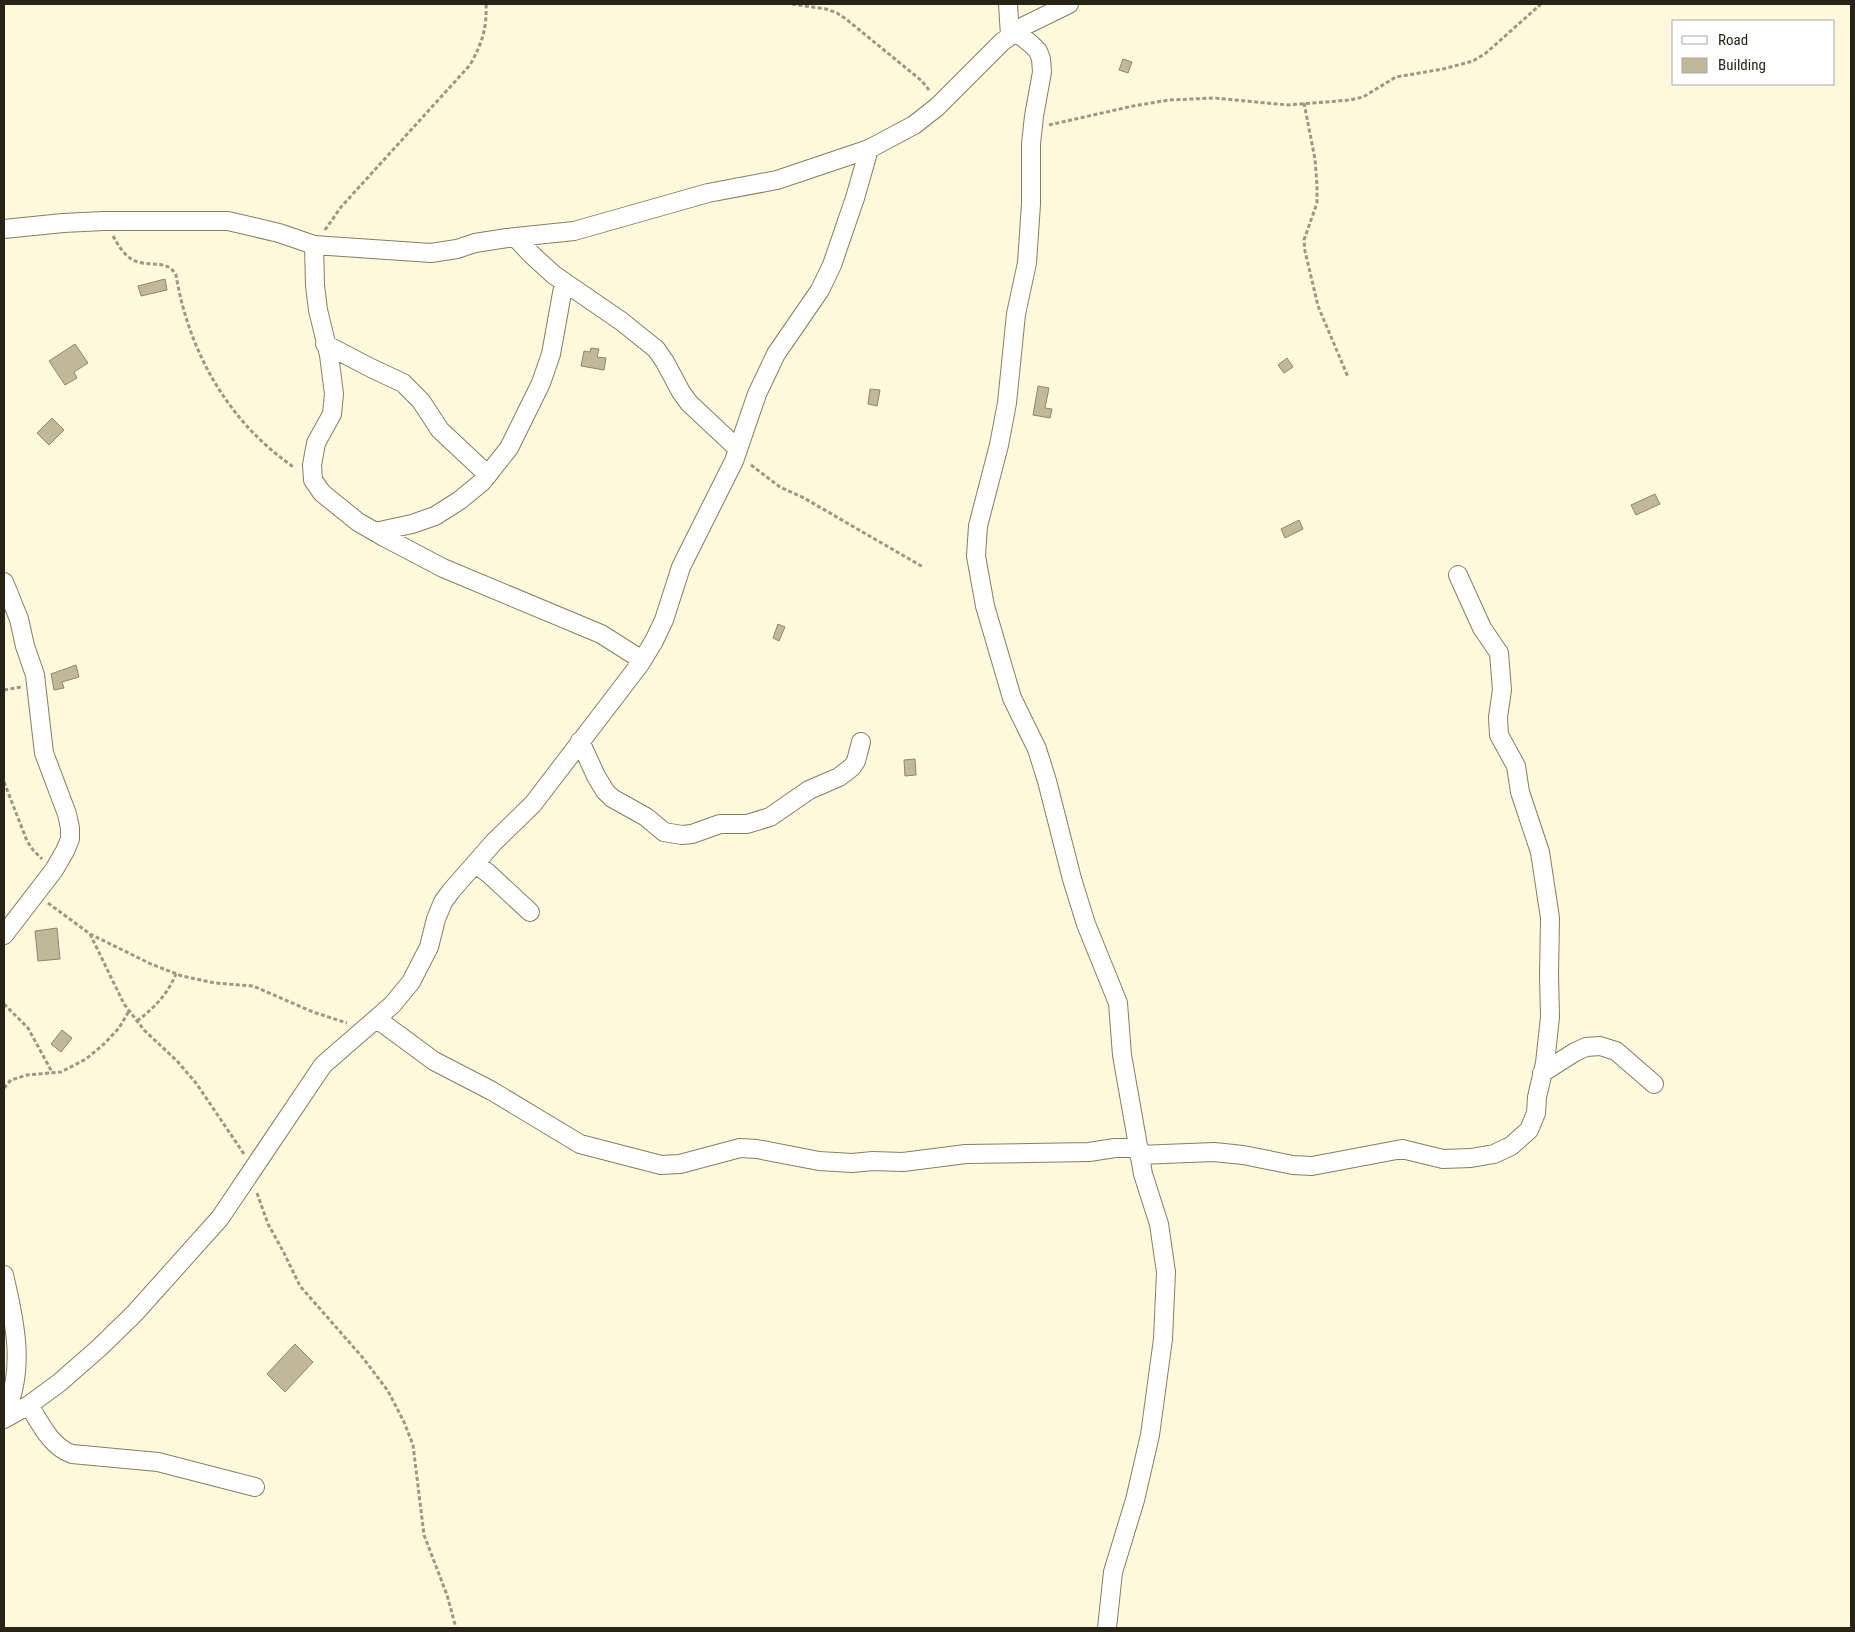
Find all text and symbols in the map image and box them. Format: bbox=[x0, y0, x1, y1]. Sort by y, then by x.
legend bbox=[1672, 20, 1835, 85]
text: Road bbox=[1718, 31, 1748, 49]
text: Building bbox=[1718, 56, 1766, 74]

